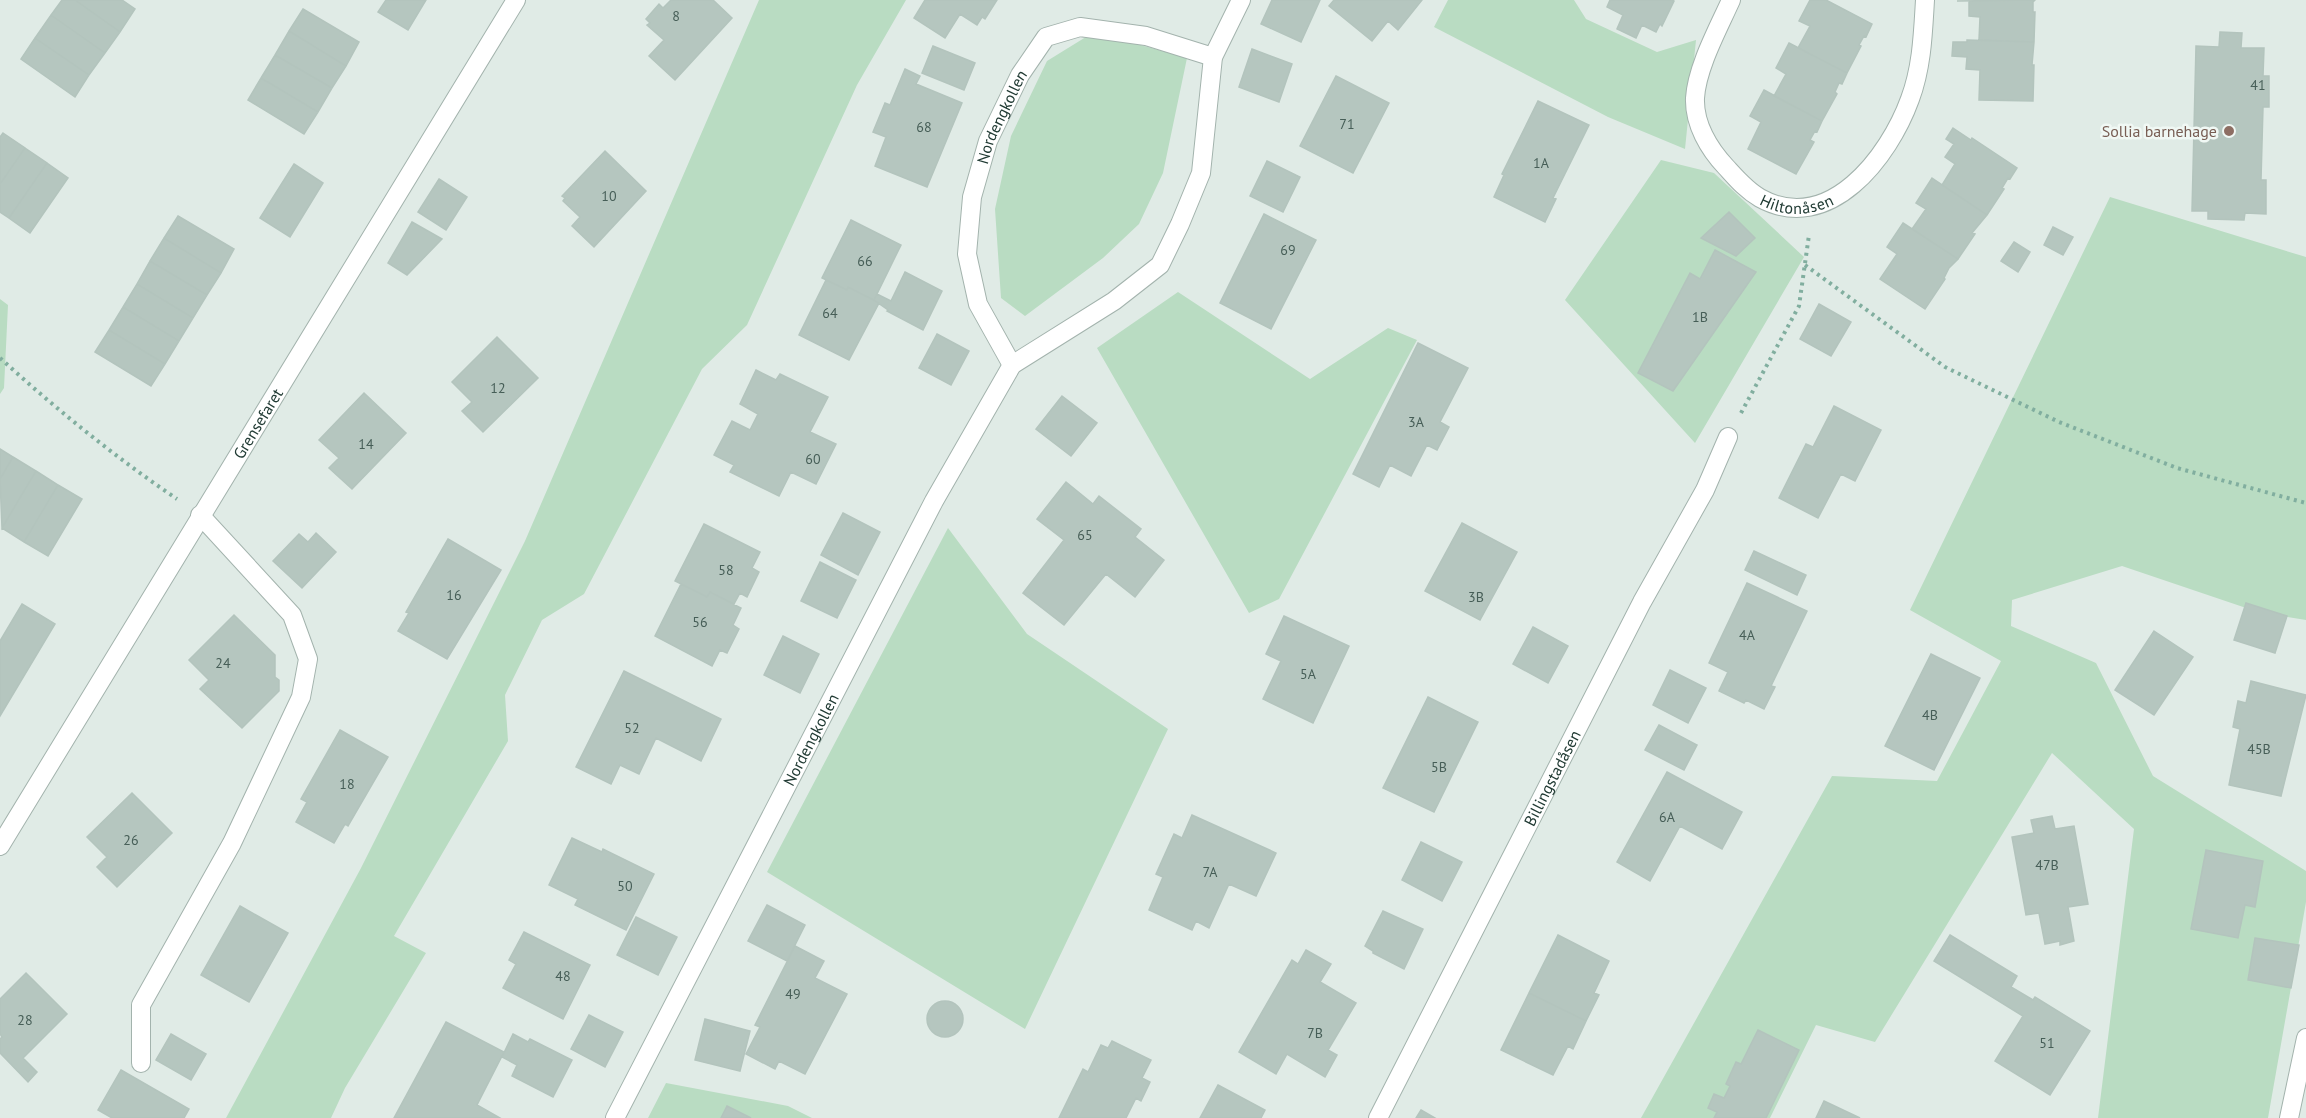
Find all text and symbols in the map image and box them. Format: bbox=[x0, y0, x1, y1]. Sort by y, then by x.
house number: 8 bbox=[672, 7, 680, 25]
street label: Nordengkollen bbox=[972, 65, 1031, 166]
house number: 41 bbox=[2250, 76, 2266, 94]
house number: 71 bbox=[1339, 115, 1355, 133]
house number: 68 bbox=[916, 118, 932, 136]
place label: Sollia barnehage bbox=[2102, 121, 2217, 141]
marker: Sollia barnehage bbox=[2222, 124, 2236, 138]
house number: 1A bbox=[1533, 154, 1550, 172]
house number: 10 bbox=[601, 187, 617, 205]
street label: Hiltonåsen bbox=[1757, 190, 1836, 218]
house number: 69 bbox=[1280, 241, 1296, 259]
house number: 66 bbox=[857, 252, 873, 270]
house number: 64 bbox=[822, 304, 838, 322]
house number: 1B bbox=[1692, 308, 1708, 326]
house number: 12 bbox=[490, 379, 506, 397]
street label: Grensefaret bbox=[229, 384, 287, 462]
house number: 3A bbox=[1408, 413, 1425, 431]
house number: 14 bbox=[358, 435, 374, 453]
house number: 60 bbox=[805, 450, 821, 468]
house number: 65 bbox=[1077, 526, 1093, 544]
house number: 58 bbox=[718, 561, 734, 579]
house number: 16 bbox=[446, 586, 462, 604]
house number: 3B bbox=[1468, 588, 1484, 606]
house number: 56 bbox=[692, 613, 708, 631]
house number: 4A bbox=[1739, 626, 1756, 644]
house number: 24 bbox=[215, 654, 231, 672]
house number: 5A bbox=[1300, 665, 1317, 683]
street label: Nordengkollen bbox=[779, 690, 843, 789]
house number: 4B bbox=[1922, 706, 1938, 724]
house number: 52 bbox=[624, 719, 640, 737]
street label: Billingstadåsen bbox=[1519, 727, 1585, 829]
house number: 45B bbox=[2247, 740, 2271, 758]
house number: 5B bbox=[1431, 758, 1447, 776]
house number: 18 bbox=[339, 775, 355, 793]
house number: 6A bbox=[1659, 808, 1676, 826]
house number: 26 bbox=[123, 831, 139, 849]
house number: 47B bbox=[2035, 856, 2059, 874]
house number: 7A bbox=[1202, 863, 1218, 881]
house number: 50 bbox=[617, 877, 633, 895]
house number: 48 bbox=[555, 967, 571, 985]
house number: 49 bbox=[785, 985, 801, 1003]
house number: 28 bbox=[17, 1011, 33, 1029]
house number: 7B bbox=[1307, 1024, 1323, 1042]
house number: 51 bbox=[2039, 1034, 2055, 1052]

